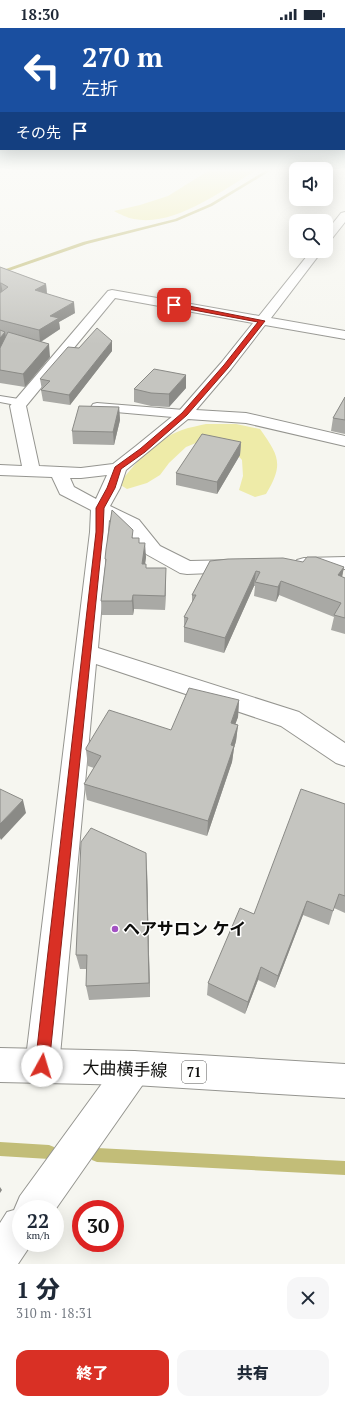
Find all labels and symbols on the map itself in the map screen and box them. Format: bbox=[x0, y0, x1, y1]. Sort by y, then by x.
pin bbox=[157, 288, 191, 322]
place label: ヘアサロン ケイ bbox=[123, 917, 246, 940]
marker: ヘアサロン ケイ bbox=[110, 924, 120, 934]
position arrow bbox=[21, 1045, 63, 1087]
street label: 大曲横手線 bbox=[82, 1056, 168, 1081]
road number: 71 bbox=[182, 1061, 206, 1083]
speed limit sign: 30 bbox=[72, 1200, 124, 1252]

